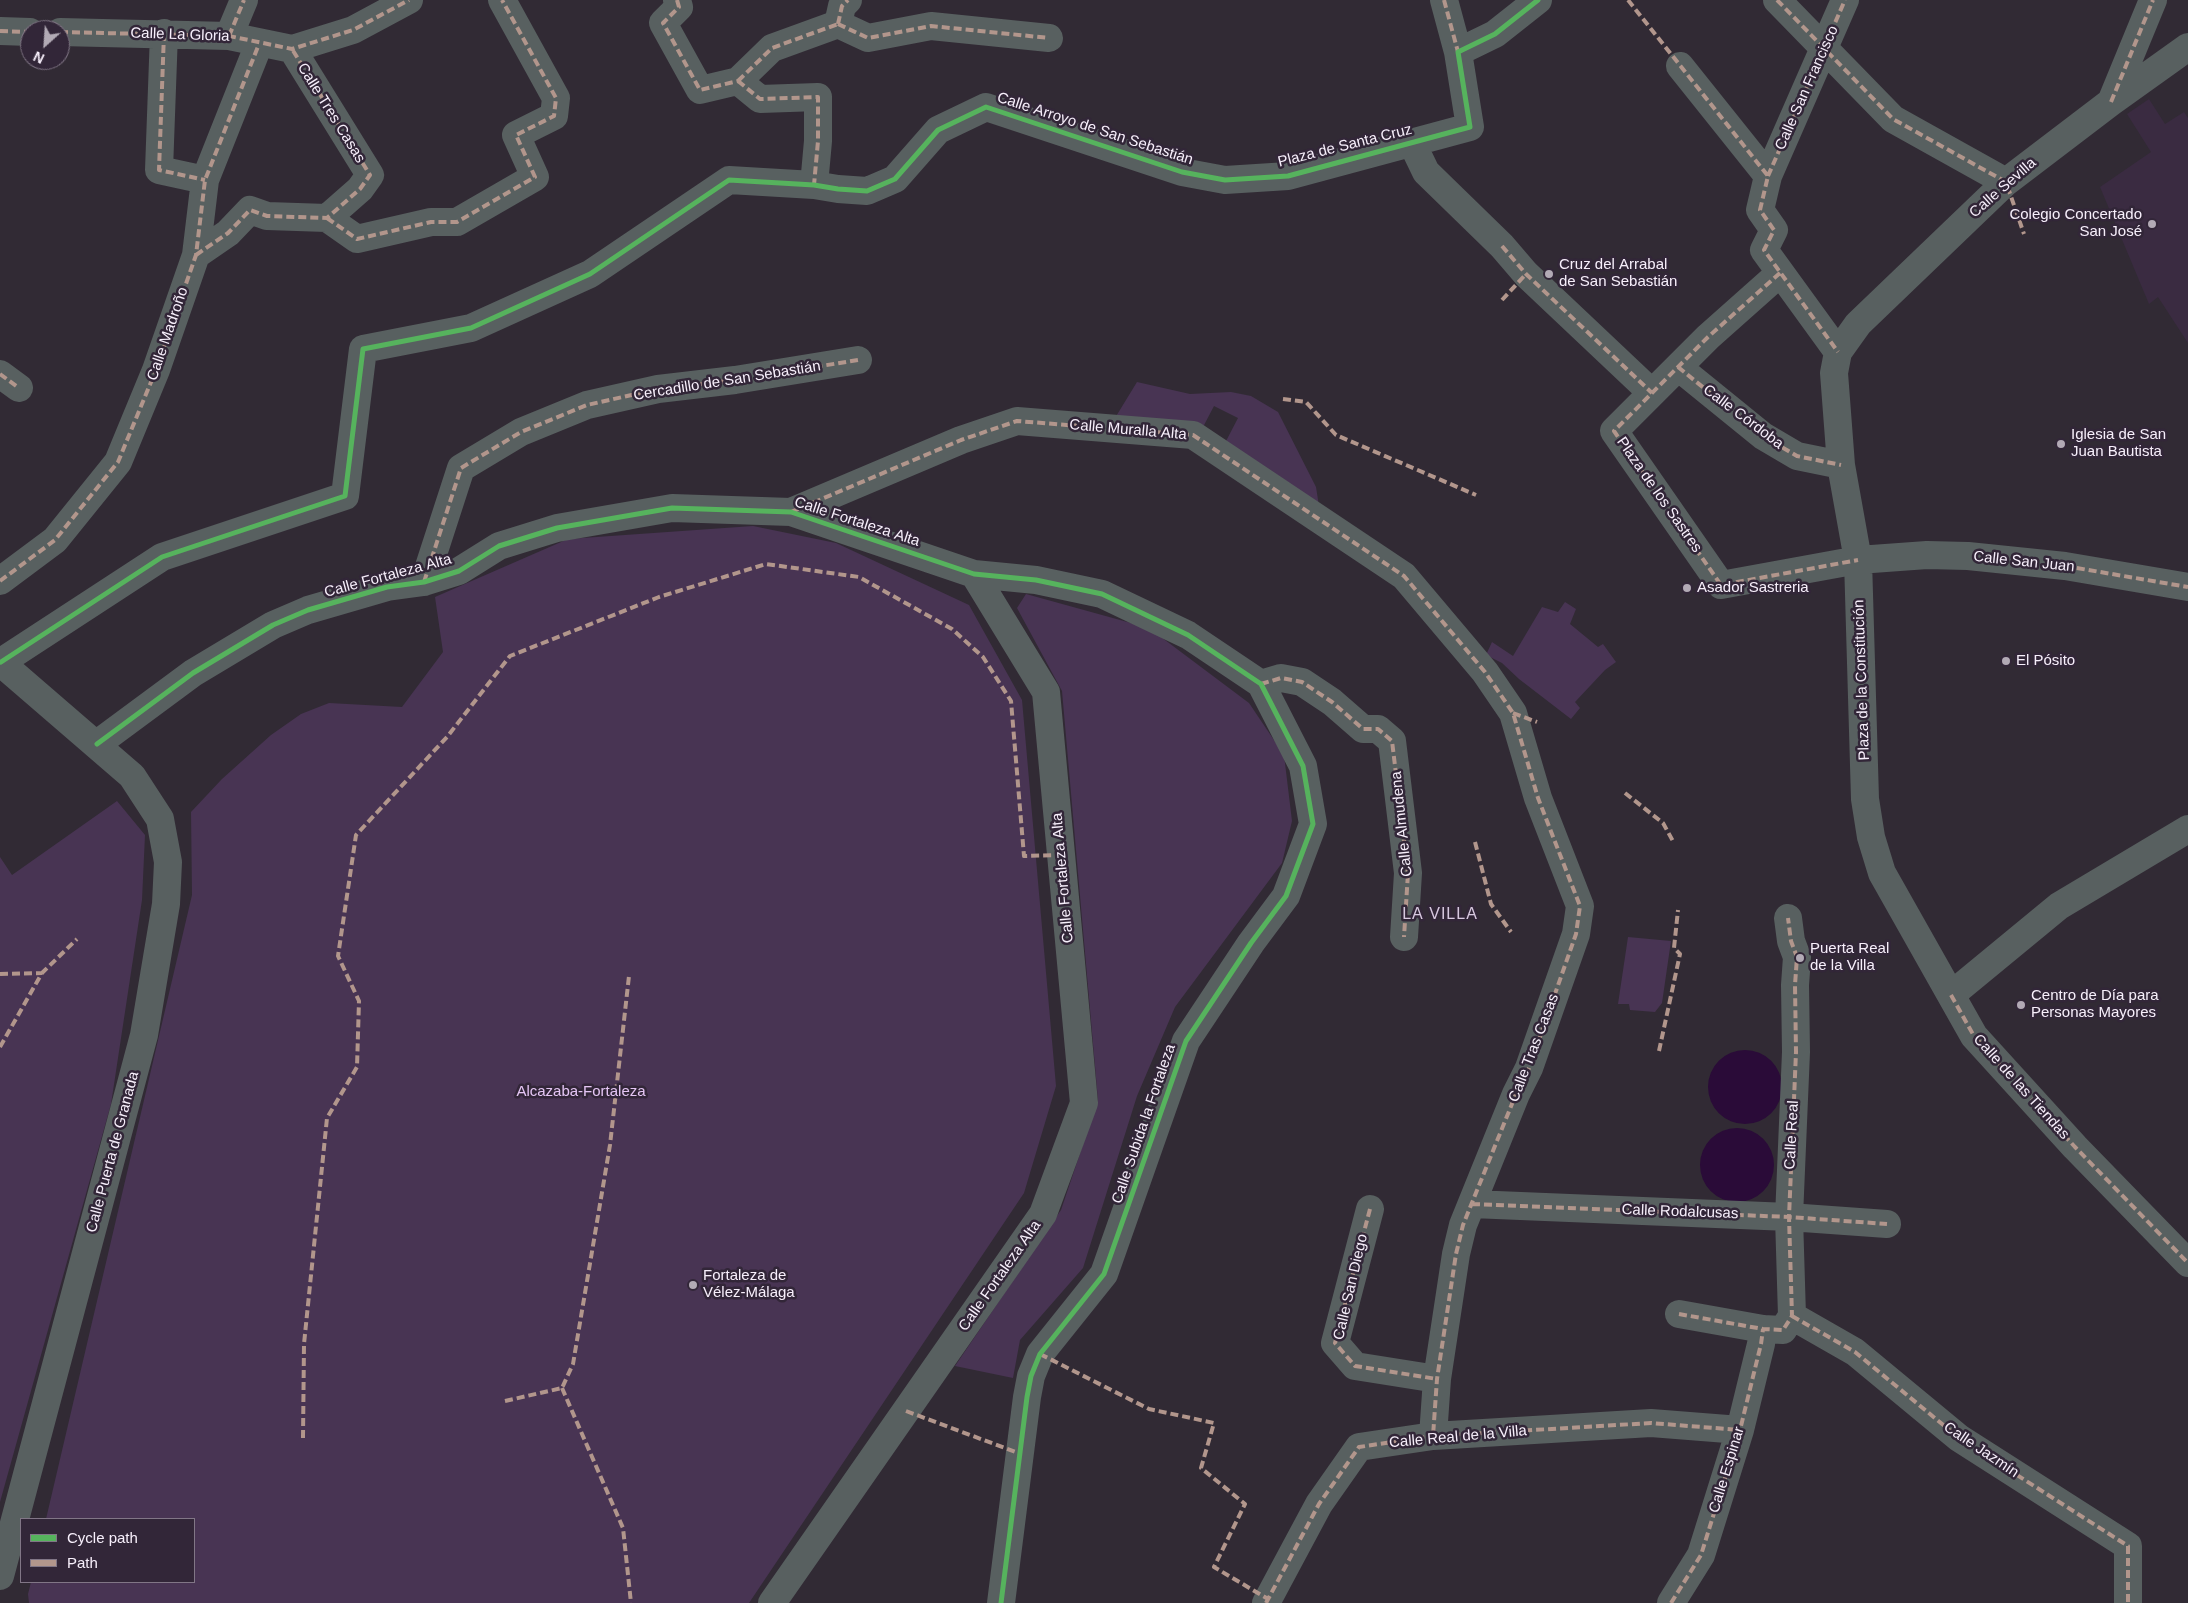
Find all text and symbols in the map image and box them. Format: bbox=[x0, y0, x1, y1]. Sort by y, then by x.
north arrow bbox=[20, 20, 70, 70]
street label: Calle San Francisco bbox=[1771, 23, 1843, 153]
street label: Calle La Gloria bbox=[130, 24, 230, 46]
text: N bbox=[31, 48, 47, 67]
street label: Calle Tres Casas bbox=[293, 60, 369, 166]
street label: Calle Arroyo de San Sebastián bbox=[995, 89, 1195, 169]
street label: Plaza de Santa Cruz bbox=[1276, 121, 1414, 171]
street label: Calle Sevilla bbox=[1966, 154, 2040, 222]
place label: Colegio Concertado San José bbox=[2009, 206, 2142, 241]
marker: Colegio Concertado San José bbox=[2146, 218, 2158, 230]
place label: Cruz del Arrabal de San Sebastián bbox=[1559, 256, 1677, 291]
marker: Cruz del Arrabal de San Sebastián bbox=[1543, 268, 1555, 280]
street label: Calle Madroño bbox=[144, 285, 192, 383]
street label: Cercadillo de San Sebastián bbox=[632, 357, 822, 405]
street label: Calle Córdoba bbox=[1699, 381, 1787, 453]
street label: Calle Muralla Alta bbox=[1069, 416, 1187, 444]
place label: Iglesia de San Juan Bautista bbox=[2071, 426, 2166, 461]
street label: Plaza de los Sastres bbox=[1612, 434, 1706, 556]
marker: Iglesia de San Juan Bautista bbox=[2055, 438, 2067, 450]
street label: Calle Fortaleza Alta bbox=[792, 493, 922, 551]
street label: Calle San Juan bbox=[1972, 548, 2076, 576]
street label: Calle Fortaleza Alta bbox=[322, 550, 454, 602]
place label: Asador Sastreria bbox=[1697, 579, 1809, 597]
marker: Asador Sastreria bbox=[1681, 582, 1693, 594]
street label: Plaza de la Constitución bbox=[1850, 599, 1874, 761]
place label: El Pósito bbox=[2016, 652, 2075, 670]
marker: El Pósito bbox=[2000, 655, 2012, 667]
street label: Calle Almudena bbox=[1388, 770, 1416, 878]
street label: Calle Fortaleza Alta bbox=[1048, 812, 1078, 944]
district label: LA VILLA bbox=[1401, 905, 1479, 925]
place label: Puerta Real de la Villa bbox=[1810, 940, 1889, 975]
marker: Puerta Real de la Villa bbox=[1794, 952, 1806, 964]
place label: Centro de Día para Personas Mayores bbox=[2031, 987, 2159, 1022]
street label: Calle Tras Casas bbox=[1505, 991, 1563, 1105]
marker: Centro de Día para Personas Mayores bbox=[2015, 999, 2027, 1011]
street label: Calle de las Tiendas bbox=[1969, 1031, 2073, 1143]
street label: Calle Subida la Fortaleza bbox=[1108, 1042, 1180, 1206]
street label: Calle Puerta de Granada bbox=[83, 1070, 143, 1234]
park label: Alcazaba-Fortaleza bbox=[516, 1083, 646, 1101]
street label: Calle Real bbox=[1781, 1100, 1803, 1170]
street label: Calle Rodalcusas bbox=[1621, 1201, 1739, 1223]
street label: Calle Fortaleza Alta bbox=[955, 1217, 1045, 1335]
street label: Calle San Diego bbox=[1330, 1232, 1372, 1342]
place label: Fortaleza de Vélez-Málaga bbox=[703, 1267, 795, 1302]
marker: Fortaleza de Vélez-Málaga bbox=[687, 1279, 699, 1291]
street label: Calle Jazmín bbox=[1940, 1418, 2022, 1482]
street label: Calle Real de la Villa bbox=[1388, 1422, 1528, 1452]
street label: Calle Espinar bbox=[1705, 1425, 1749, 1515]
legend bbox=[20, 1518, 195, 1583]
text: Cycle path bbox=[67, 1529, 138, 1546]
text: Path bbox=[67, 1554, 98, 1571]

